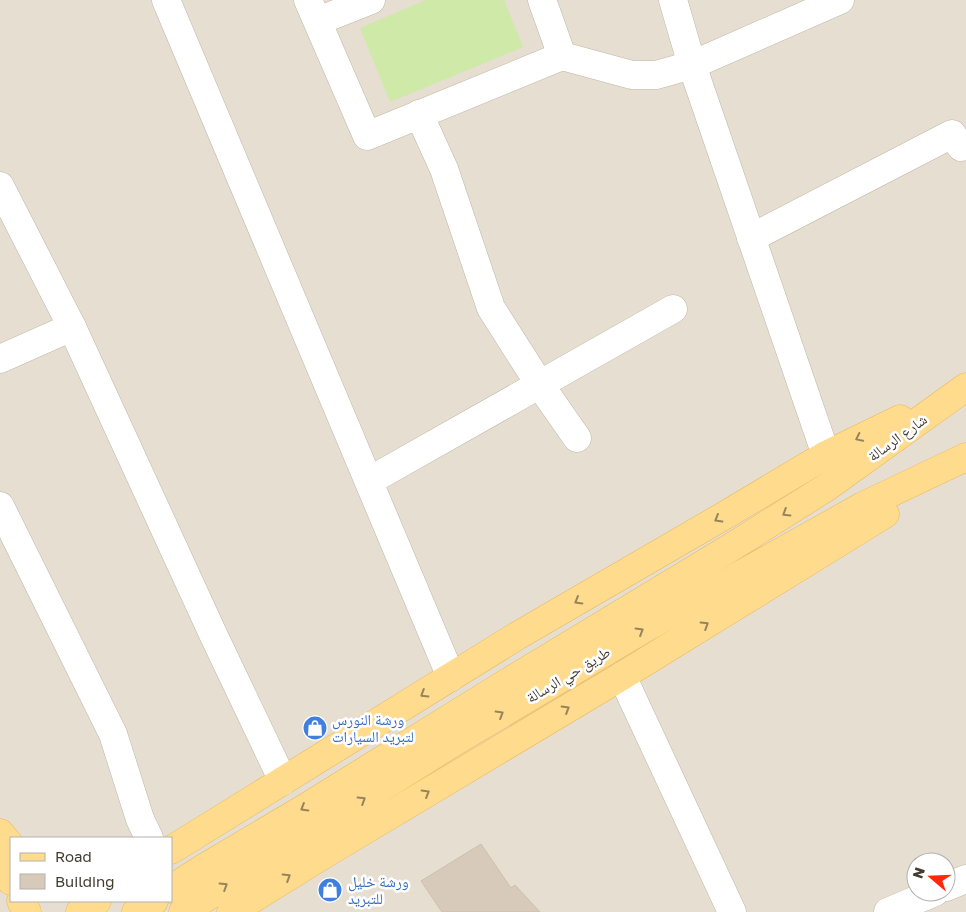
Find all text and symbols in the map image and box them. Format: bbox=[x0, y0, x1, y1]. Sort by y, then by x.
street label: شارع الرسالة bbox=[864, 409, 931, 466]
one-way arrow bbox=[855, 432, 864, 443]
one-way arrow bbox=[782, 507, 791, 516]
one-way arrow bbox=[715, 513, 724, 523]
one-way arrow bbox=[574, 594, 583, 604]
one-way arrow bbox=[699, 622, 708, 631]
one-way arrow bbox=[634, 628, 643, 638]
street label: طريق حي الرسالة bbox=[523, 642, 615, 709]
one-way arrow bbox=[420, 687, 429, 697]
one-way arrow bbox=[560, 706, 569, 716]
place label: ورشة النورس لتبريد السيارات bbox=[332, 710, 414, 746]
one-way arrow bbox=[495, 711, 504, 721]
shop icon: ورشة النورس لتبريد السيارات bbox=[302, 715, 328, 741]
one-way arrow bbox=[421, 789, 430, 799]
one-way arrow bbox=[356, 797, 366, 806]
one-way arrow bbox=[301, 802, 310, 812]
legend bbox=[10, 837, 172, 902]
text: Road bbox=[55, 847, 92, 865]
north arrow bbox=[906, 852, 956, 902]
text: N bbox=[908, 865, 928, 880]
text: Building bbox=[55, 872, 115, 890]
place label: ورشة خليل للتبريد bbox=[348, 872, 409, 908]
one-way arrow bbox=[282, 873, 291, 883]
shop icon: ورشة خليل للتبريد bbox=[317, 877, 343, 903]
one-way arrow bbox=[219, 883, 228, 893]

